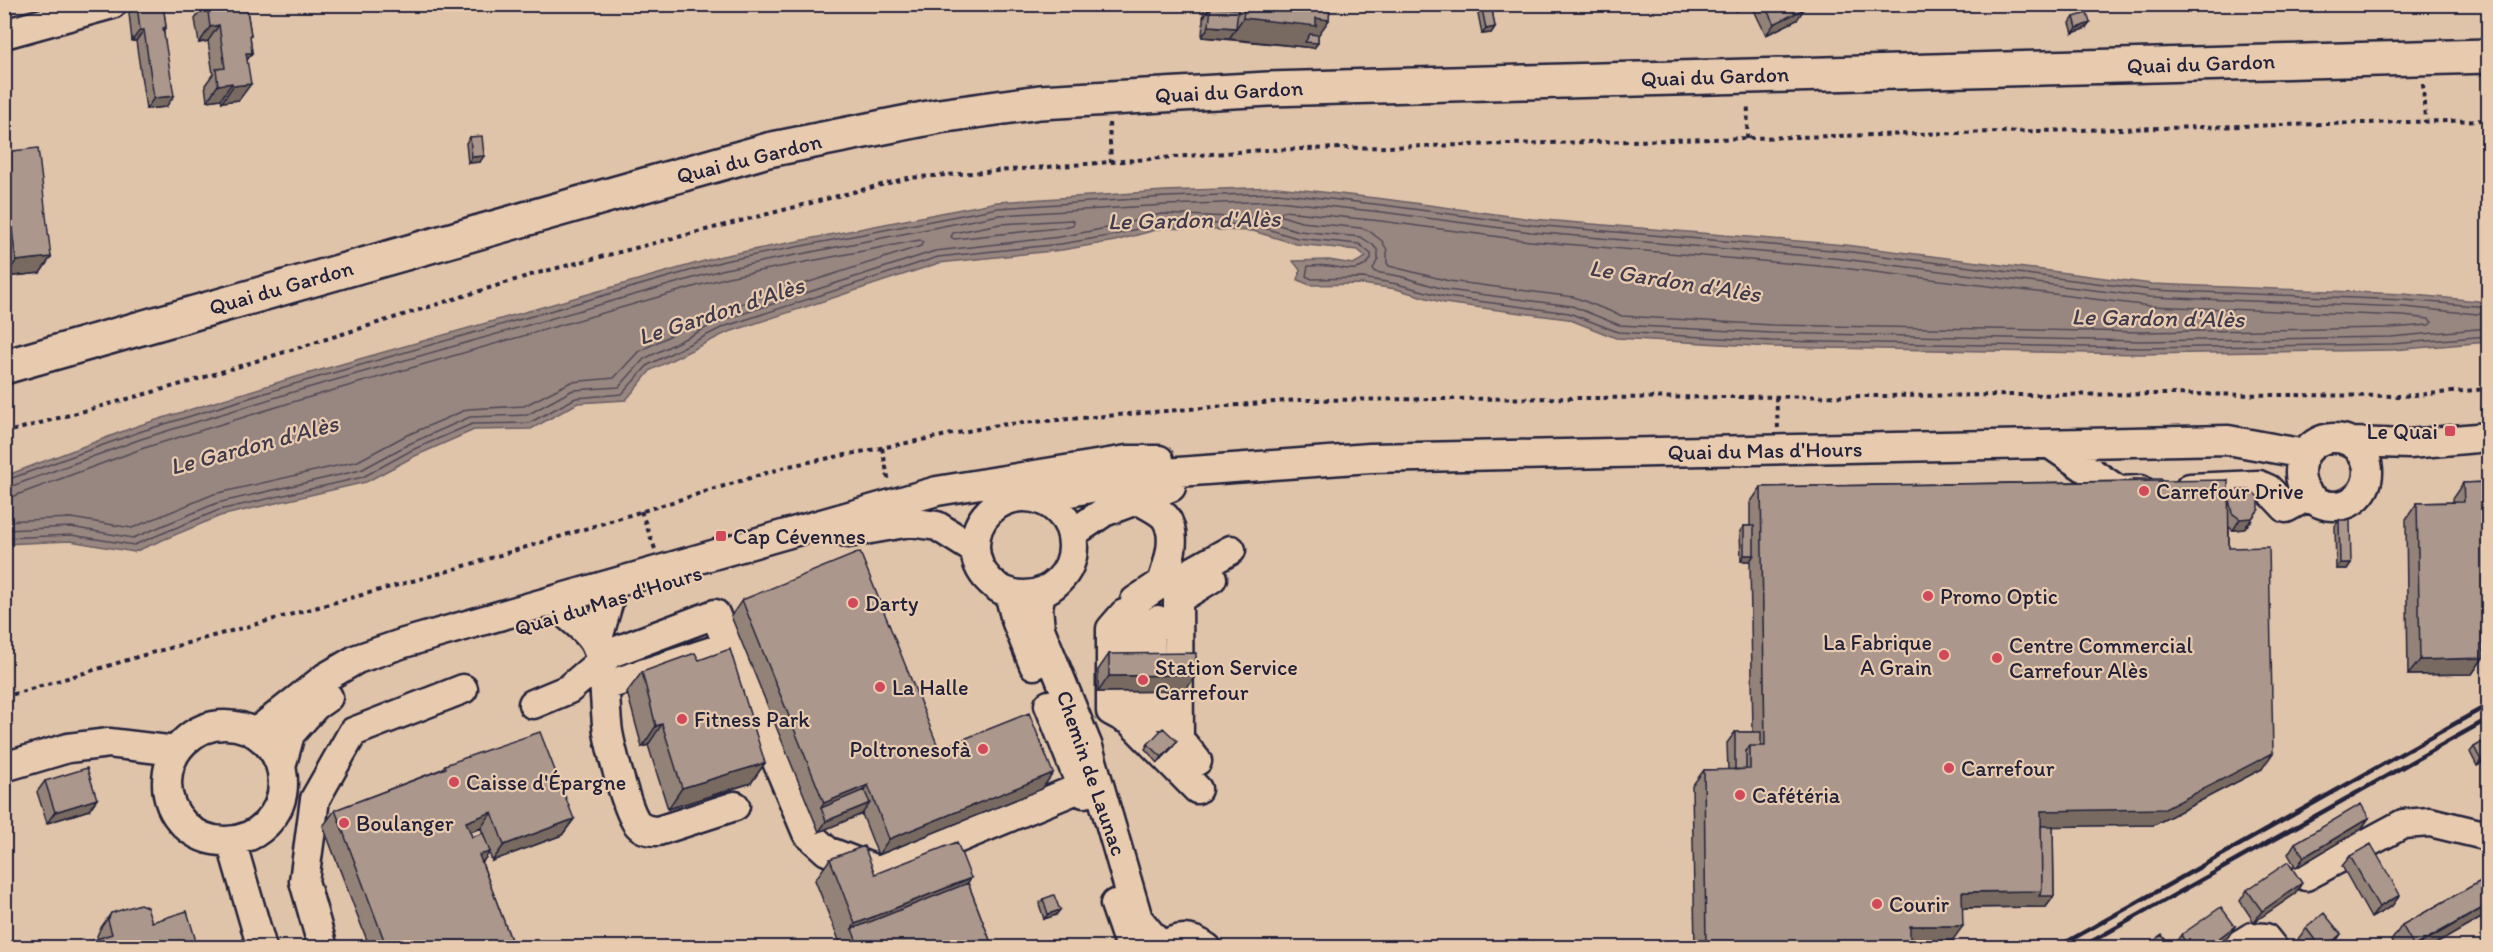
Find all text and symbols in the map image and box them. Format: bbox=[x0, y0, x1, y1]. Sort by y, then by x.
street label: Quai du Gardon bbox=[2126, 47, 2276, 80]
street label: Quai du Gardon bbox=[1640, 60, 1790, 93]
street label: Quai du Gardon bbox=[1154, 74, 1304, 109]
street label: Quai du Gardon bbox=[674, 127, 825, 190]
water label: Le Gardon d'Alès bbox=[1107, 203, 1282, 236]
water label: Le Gardon d'Alès bbox=[1587, 253, 1764, 309]
street label: Quai du Gardon bbox=[206, 254, 357, 321]
water label: Le Gardon d'Alès bbox=[634, 270, 809, 351]
water label: Le Gardon d'Alès bbox=[2071, 301, 2246, 334]
water label: Le Gardon d'Alès bbox=[167, 408, 342, 481]
place label: Le Quai bbox=[2366, 418, 2438, 445]
marker: Le Quai bbox=[2443, 424, 2457, 438]
street label: Quai du Mas d'Hours bbox=[1667, 435, 1863, 466]
place label: Carrefour Drive bbox=[2156, 478, 2304, 505]
marker: Carrefour Drive bbox=[2137, 484, 2151, 498]
place label: Cap Cévennes bbox=[733, 523, 866, 550]
marker: Cap Cévennes bbox=[714, 529, 728, 543]
street label: Quai du Mas d'Hours bbox=[511, 559, 705, 642]
place label: Promo Optic bbox=[1940, 583, 2058, 610]
marker: Promo Optic bbox=[1921, 589, 1935, 603]
place label: Darty bbox=[865, 590, 919, 617]
marker: Darty bbox=[846, 596, 860, 610]
place label: La Fabrique A Grain bbox=[1823, 629, 1932, 681]
place label: Centre Commercial Carrefour Alès bbox=[2009, 632, 2193, 684]
marker: La Fabrique A Grain bbox=[1937, 648, 1951, 662]
marker: Centre Commercial Carrefour Alès bbox=[1990, 651, 2004, 665]
place label: Station Service Carrefour bbox=[1155, 654, 1298, 706]
marker: Station Service Carrefour bbox=[1136, 673, 1150, 687]
place label: La Halle bbox=[892, 674, 969, 701]
marker: La Halle bbox=[873, 680, 887, 694]
street label: Chemin de Launac bbox=[1051, 687, 1132, 859]
place label: Fitness Park bbox=[694, 706, 810, 733]
marker: Fitness Park bbox=[675, 712, 689, 726]
place label: Poltronesofà bbox=[850, 736, 972, 763]
marker: Poltronesofà bbox=[976, 742, 990, 756]
place label: Carrefour bbox=[1961, 755, 2055, 782]
marker: Carrefour bbox=[1942, 761, 1956, 775]
place label: Caisse d'Épargne bbox=[466, 769, 626, 796]
marker: Caisse d'Épargne bbox=[447, 775, 461, 789]
place label: Cafétéria bbox=[1752, 782, 1841, 809]
marker: Cafétéria bbox=[1733, 788, 1747, 802]
place label: Boulanger bbox=[356, 810, 454, 837]
marker: Boulanger bbox=[337, 816, 351, 830]
place label: Courir bbox=[1889, 891, 1950, 918]
marker: Courir bbox=[1870, 897, 1884, 911]

